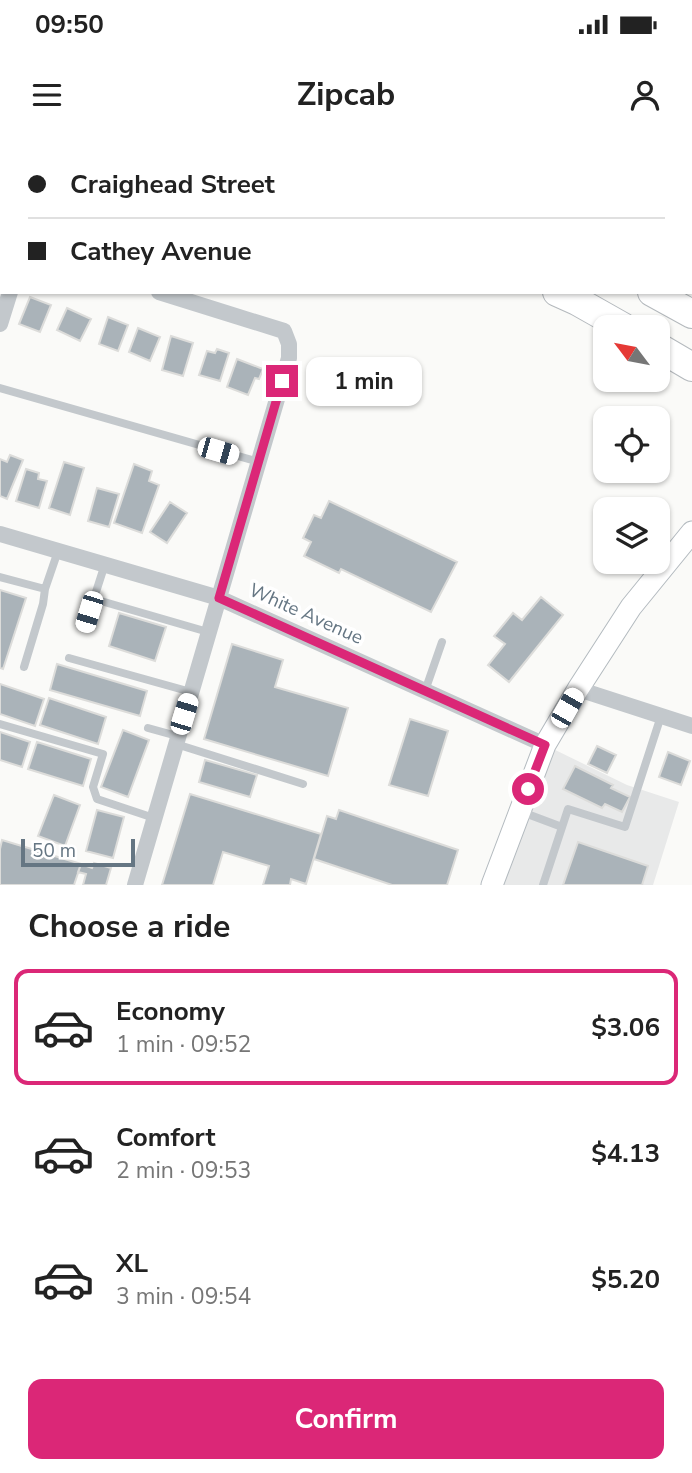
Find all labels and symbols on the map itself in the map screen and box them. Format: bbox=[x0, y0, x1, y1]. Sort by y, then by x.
north arrow bbox=[593, 315, 670, 392]
callout: 1 min bbox=[306, 356, 422, 406]
route end bbox=[266, 365, 298, 397]
car bbox=[195, 435, 242, 467]
street label: White Avenue bbox=[245, 577, 367, 651]
car bbox=[73, 589, 106, 635]
car bbox=[548, 685, 587, 731]
car bbox=[168, 691, 201, 737]
route start bbox=[512, 773, 544, 805]
scale bar bbox=[21, 836, 135, 868]

